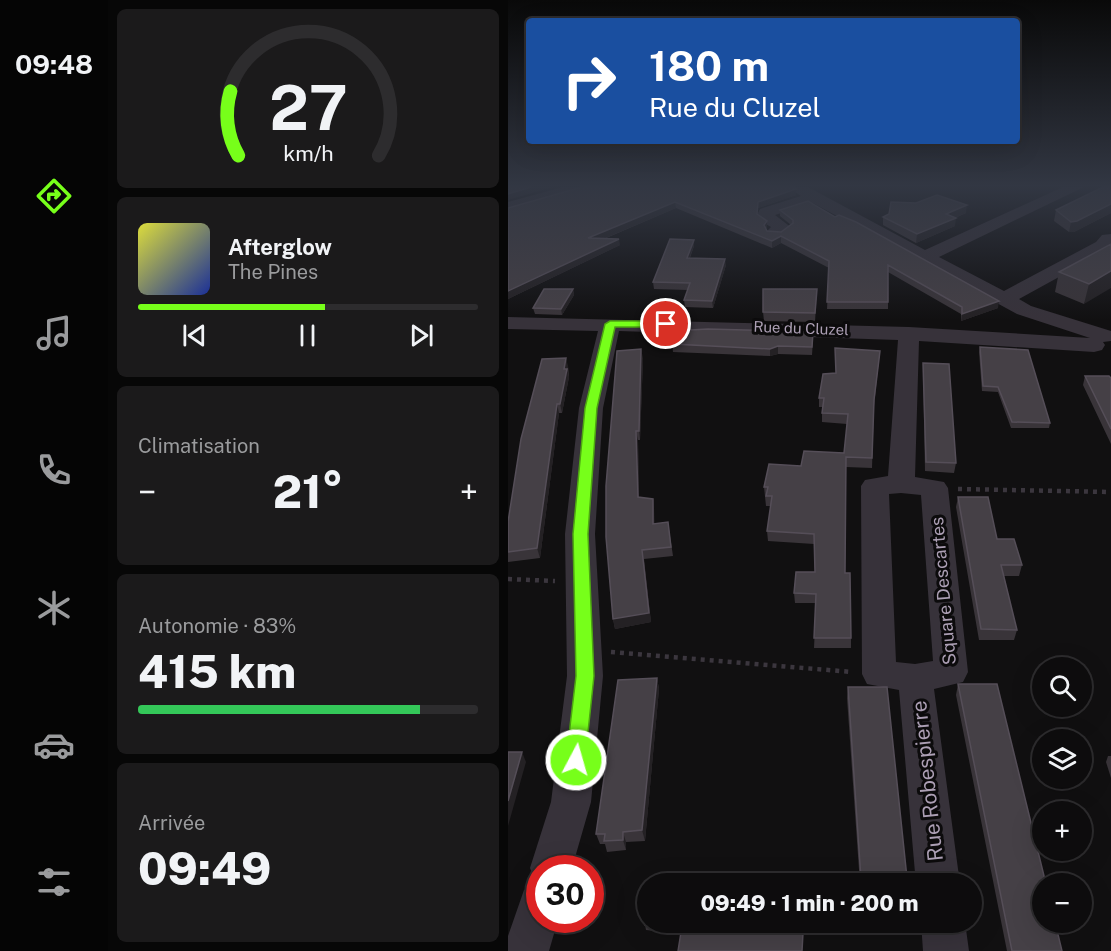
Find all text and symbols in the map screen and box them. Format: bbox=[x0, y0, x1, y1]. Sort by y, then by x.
text: 180 m bbox=[649, 41, 769, 90]
icon: right bbox=[550, 42, 628, 120]
text: 09:48 bbox=[15, 48, 93, 80]
text: 27 bbox=[269, 71, 347, 144]
text: Rue du Cluzel bbox=[649, 91, 821, 123]
text: km/h bbox=[283, 141, 333, 166]
icon: directions bbox=[33, 175, 75, 217]
text: Afterglow bbox=[228, 234, 332, 260]
text: The Pines bbox=[228, 260, 318, 284]
pin bbox=[640, 298, 691, 349]
icon: arrive bbox=[649, 307, 682, 340]
icon: music bbox=[33, 312, 75, 354]
street label: Rue du Cluzel bbox=[753, 318, 849, 338]
icon: previous bbox=[178, 319, 211, 352]
icon: pause bbox=[291, 319, 324, 352]
icon: next bbox=[405, 319, 438, 352]
text: Climatisation bbox=[138, 434, 260, 458]
icon: phone bbox=[33, 449, 75, 491]
text: 21° bbox=[273, 465, 343, 518]
text: − bbox=[138, 473, 156, 511]
text: + bbox=[460, 473, 478, 511]
street label: Square Descartes bbox=[926, 516, 960, 666]
icon: climate bbox=[33, 587, 75, 629]
text: Autonomie · 83% bbox=[138, 614, 296, 638]
text: 415 km bbox=[138, 645, 296, 698]
map controls bbox=[1032, 657, 1092, 933]
button: search bbox=[1032, 657, 1092, 717]
street label: Rue Robespierre bbox=[906, 699, 948, 863]
icon: car bbox=[33, 724, 75, 766]
position arrow bbox=[544, 728, 608, 792]
button: layers bbox=[1032, 729, 1092, 789]
button: + bbox=[1032, 801, 1092, 861]
text: Arrivée bbox=[138, 811, 205, 835]
text: 09:49 bbox=[138, 842, 271, 895]
speed limit sign: 30 bbox=[526, 855, 604, 933]
icon: filters bbox=[33, 861, 75, 903]
button: − bbox=[1032, 873, 1092, 933]
text: 09:49 · 1 min · 200 m bbox=[700, 890, 919, 916]

